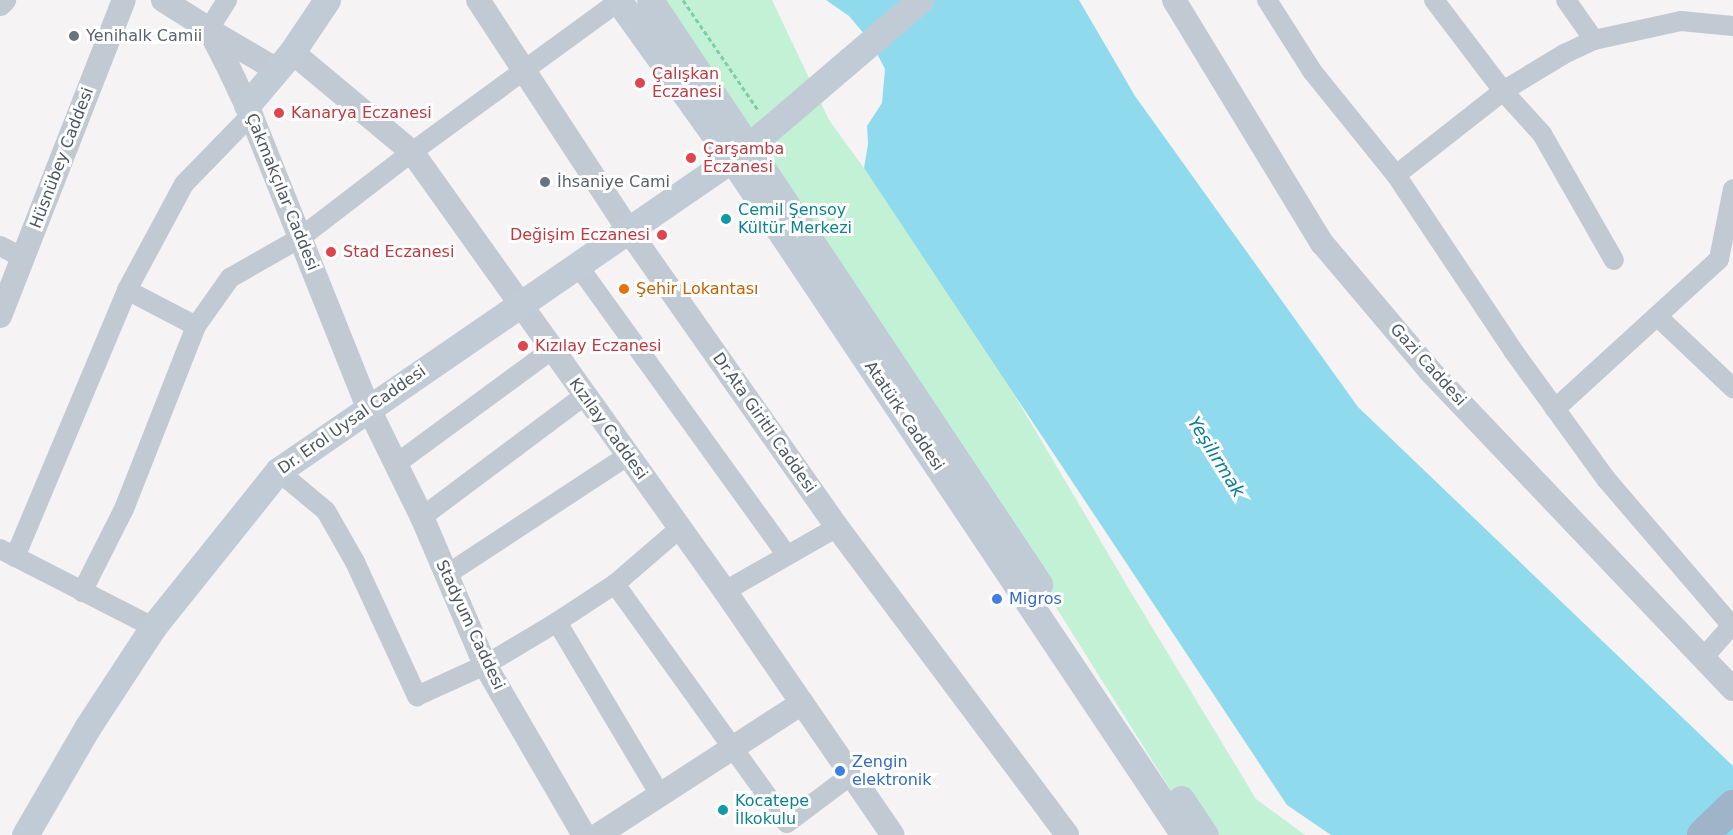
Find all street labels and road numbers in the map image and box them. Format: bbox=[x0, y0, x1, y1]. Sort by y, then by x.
street label: Hüsnübey Caddesi bbox=[26, 85, 98, 231]
street label: Çakmakçılar Caddesi bbox=[242, 111, 322, 273]
street label: Gazi Caddesi bbox=[1386, 320, 1470, 410]
street label: Dr.Ata Giritli Caddesi bbox=[708, 349, 820, 497]
street label: Atatürk Caddesi bbox=[860, 358, 948, 474]
street label: Dr. Erol Uysal Caddesi bbox=[274, 362, 430, 478]
street label: Kızılay Caddesi bbox=[565, 375, 651, 483]
street label: Stadyum Caddesi bbox=[432, 557, 508, 693]

